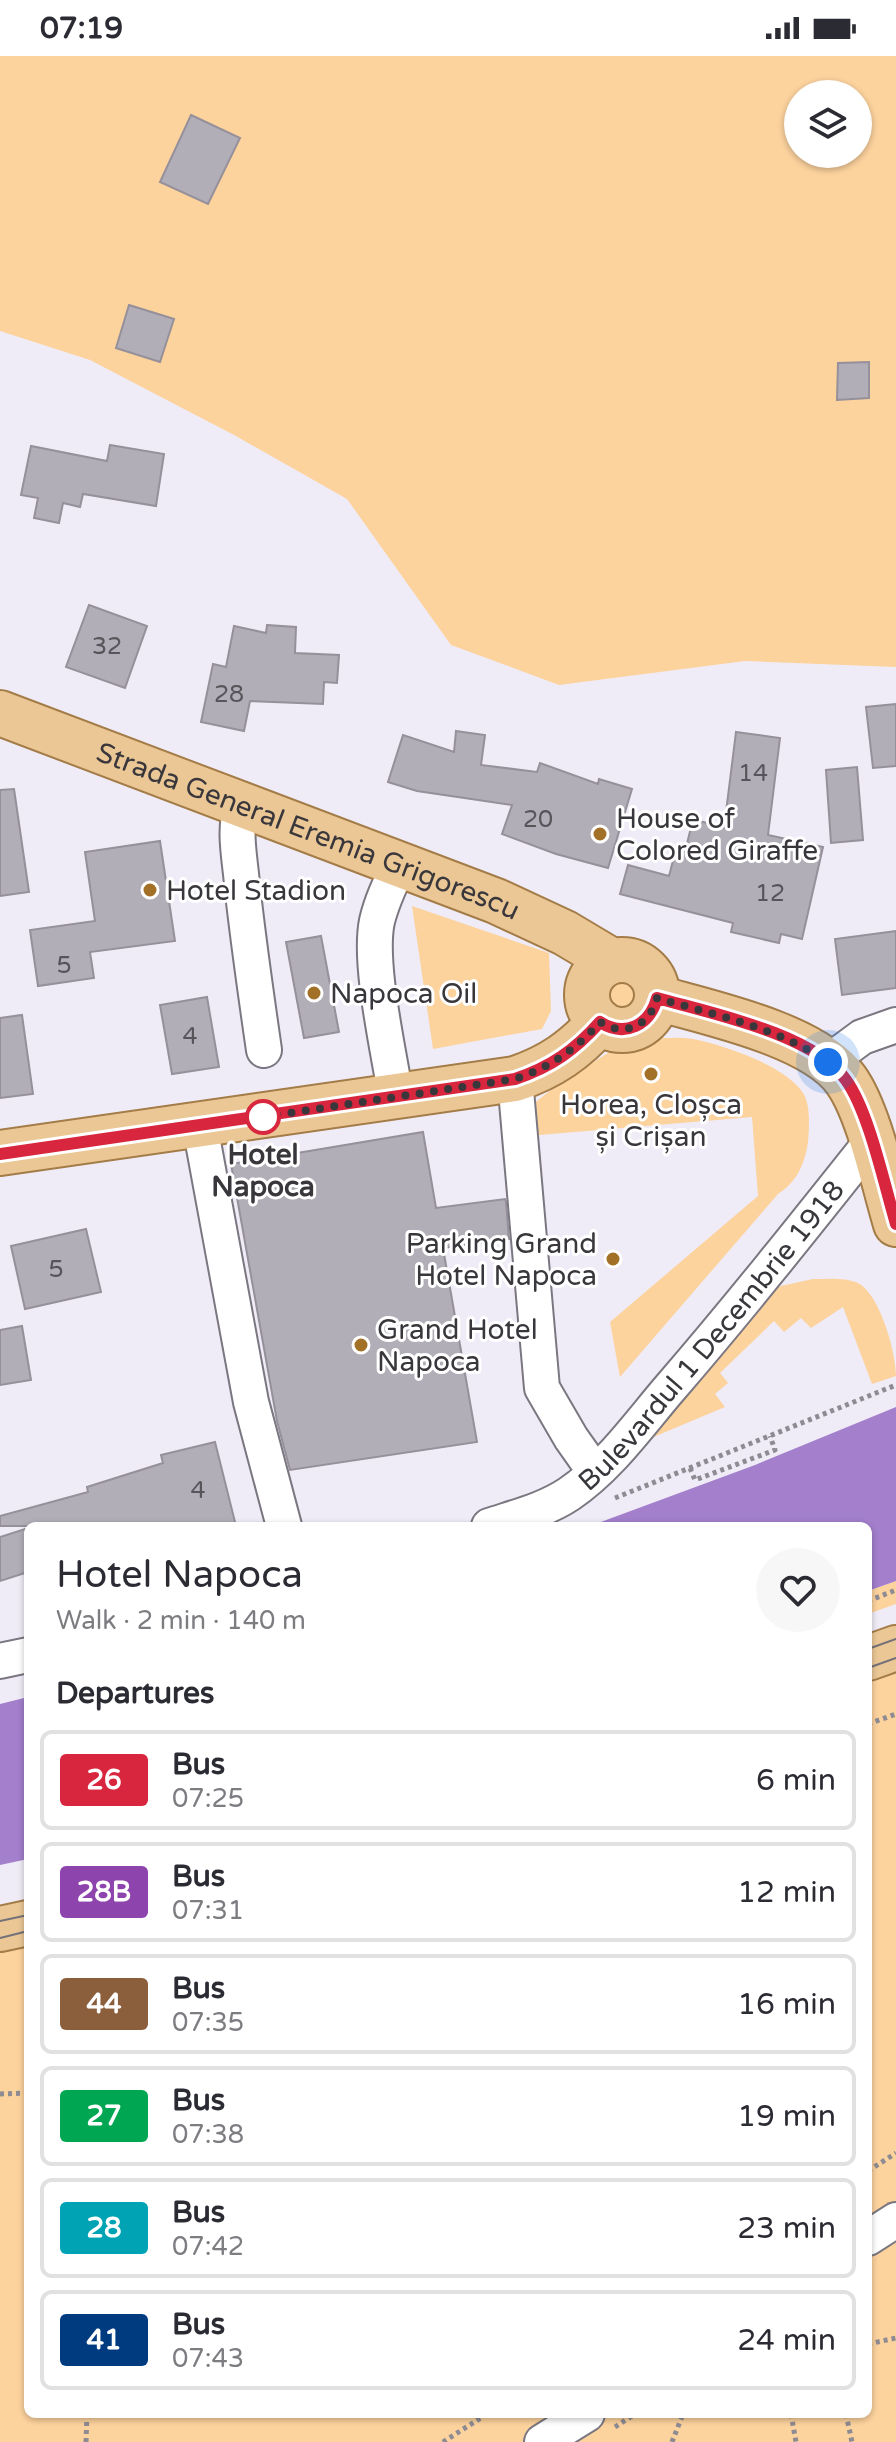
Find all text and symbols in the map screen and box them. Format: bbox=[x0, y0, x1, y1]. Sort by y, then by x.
text: 07:19 bbox=[40, 10, 123, 47]
map controls bbox=[784, 80, 872, 168]
button: layers bbox=[784, 80, 872, 168]
house number: 32 bbox=[92, 632, 122, 661]
house number: 28 bbox=[214, 680, 244, 709]
street label: Strada General Eremia Grigorescu bbox=[92, 735, 525, 928]
house number: 14 bbox=[738, 759, 768, 788]
place label: House of Colored Giraffe bbox=[616, 802, 818, 868]
house number: 20 bbox=[523, 805, 553, 834]
marker: House of Colored Giraffe bbox=[591, 825, 609, 843]
place label: Hotel Stadion bbox=[166, 874, 346, 908]
house number: 12 bbox=[755, 879, 785, 908]
marker: Hotel Stadion bbox=[141, 881, 159, 899]
house number: 5 bbox=[56, 951, 72, 980]
place label: Napoca Oil bbox=[330, 977, 477, 1011]
marker: Napoca Oil bbox=[305, 984, 323, 1002]
house number: 4 bbox=[182, 1022, 198, 1051]
your location bbox=[808, 1042, 848, 1082]
marker: Horea, Cloșca și Crișan bbox=[642, 1065, 660, 1083]
place label: Horea, Cloșca și Crișan bbox=[560, 1088, 742, 1154]
marker: Hotel Napoca bbox=[246, 1100, 280, 1134]
place label: Hotel Napoca bbox=[211, 1138, 315, 1204]
street label: Bulevardul 1 Decembrie 1918 bbox=[571, 1174, 852, 1498]
place label: Parking Grand Hotel Napoca bbox=[406, 1227, 597, 1293]
marker: Parking Grand Hotel Napoca bbox=[604, 1250, 622, 1268]
house number: 5 bbox=[48, 1255, 64, 1284]
place label: Grand Hotel Napoca bbox=[377, 1313, 538, 1379]
marker: Grand Hotel Napoca bbox=[352, 1336, 370, 1354]
house number: 4 bbox=[190, 1476, 206, 1505]
button: heart bbox=[756, 1548, 840, 1632]
text: Hotel Napoca bbox=[56, 1552, 303, 1598]
text: Walk · 2 min · 140 m bbox=[56, 1605, 306, 1636]
text: Departures bbox=[56, 1675, 214, 1712]
text: Bus bbox=[172, 1746, 225, 1783]
text: 6 min bbox=[756, 1762, 836, 1799]
text: 26 bbox=[86, 1763, 122, 1797]
text: 07:25 bbox=[172, 1783, 244, 1814]
text: Bus bbox=[172, 1858, 225, 1895]
text: 12 min bbox=[737, 1874, 836, 1911]
text: 28B bbox=[77, 1875, 131, 1909]
text: 07:31 bbox=[172, 1895, 244, 1926]
text: Bus bbox=[172, 1970, 225, 2007]
text: 16 min bbox=[737, 1986, 836, 2023]
text: 44 bbox=[86, 1987, 122, 2021]
text: 07:35 bbox=[172, 2007, 244, 2038]
text: Bus bbox=[172, 2082, 225, 2119]
text: 19 min bbox=[737, 2098, 836, 2135]
text: 27 bbox=[86, 2099, 122, 2133]
text: 07:38 bbox=[172, 2119, 244, 2150]
text: Bus bbox=[172, 2194, 225, 2231]
text: 23 min bbox=[737, 2210, 836, 2247]
text: 28 bbox=[86, 2211, 122, 2245]
text: 07:42 bbox=[172, 2231, 244, 2262]
text: Bus bbox=[172, 2306, 225, 2343]
text: 24 min bbox=[737, 2322, 836, 2359]
text: 41 bbox=[86, 2323, 122, 2357]
text: 07:43 bbox=[172, 2343, 244, 2374]

